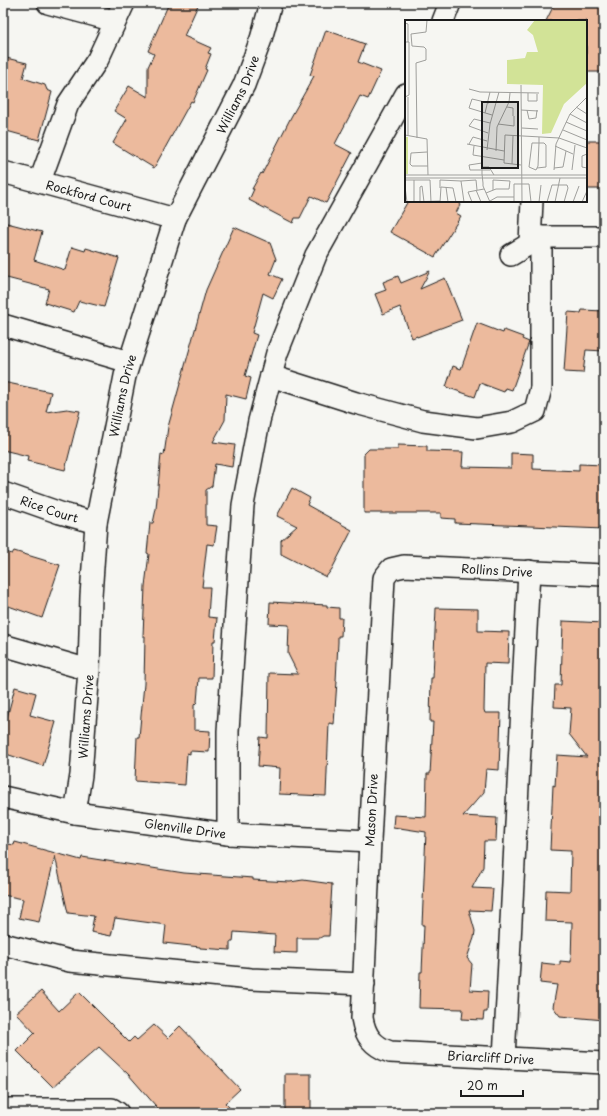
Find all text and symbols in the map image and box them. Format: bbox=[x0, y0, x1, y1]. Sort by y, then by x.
inset map bbox=[405, 20, 587, 202]
street label: Williams Drive bbox=[211, 53, 263, 137]
street label: Rockford Court bbox=[44, 175, 134, 216]
street label: Williams Drive bbox=[104, 352, 140, 439]
street label: Rice Court bbox=[18, 491, 81, 527]
street label: Rollins Drive bbox=[461, 559, 533, 581]
street label: Williams Drive bbox=[73, 674, 98, 760]
street label: Mason Drive bbox=[360, 773, 382, 847]
street label: Glenville Drive bbox=[143, 814, 227, 843]
street label: Briarcliff Drive bbox=[447, 1046, 535, 1068]
scale bar bbox=[461, 1072, 523, 1098]
text: 20 m bbox=[467, 1076, 498, 1094]

